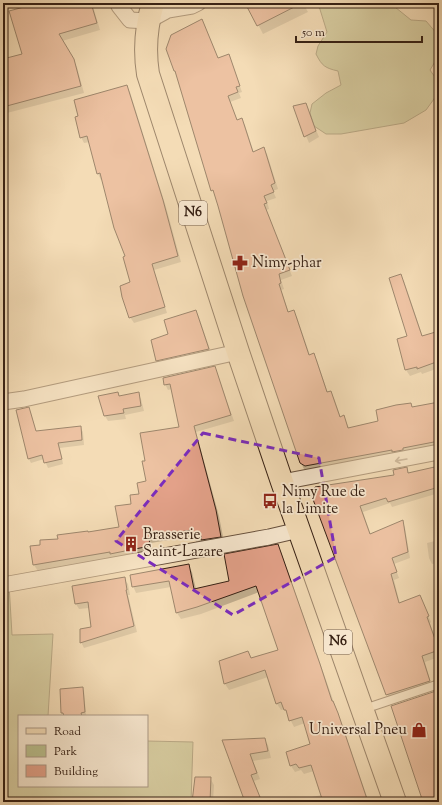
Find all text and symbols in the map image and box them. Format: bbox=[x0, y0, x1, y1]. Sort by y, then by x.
scale bar bbox=[296, 18, 422, 44]
text: 50 m bbox=[301, 24, 325, 42]
road number: N6 bbox=[179, 201, 207, 225]
place label: Nimy-phar bbox=[252, 253, 322, 274]
pharmacy icon: Nimy-phar bbox=[231, 254, 249, 272]
one-way arrow bbox=[395, 456, 408, 464]
place label: Nimy Rue de la Limite bbox=[282, 482, 365, 520]
bus stop icon: Nimy Rue de la Limite bbox=[261, 492, 279, 510]
place label: Brasserie Saint-Lazare bbox=[143, 525, 223, 563]
building icon: Brasserie Saint-Lazare bbox=[122, 535, 140, 553]
road number: N6 bbox=[324, 630, 352, 654]
legend bbox=[18, 715, 148, 787]
place label: Universal Pneu bbox=[309, 720, 407, 741]
shop icon: Universal Pneu bbox=[410, 721, 428, 739]
text: Road bbox=[54, 723, 81, 741]
text: Park bbox=[54, 743, 77, 761]
text: Building bbox=[54, 763, 98, 781]

